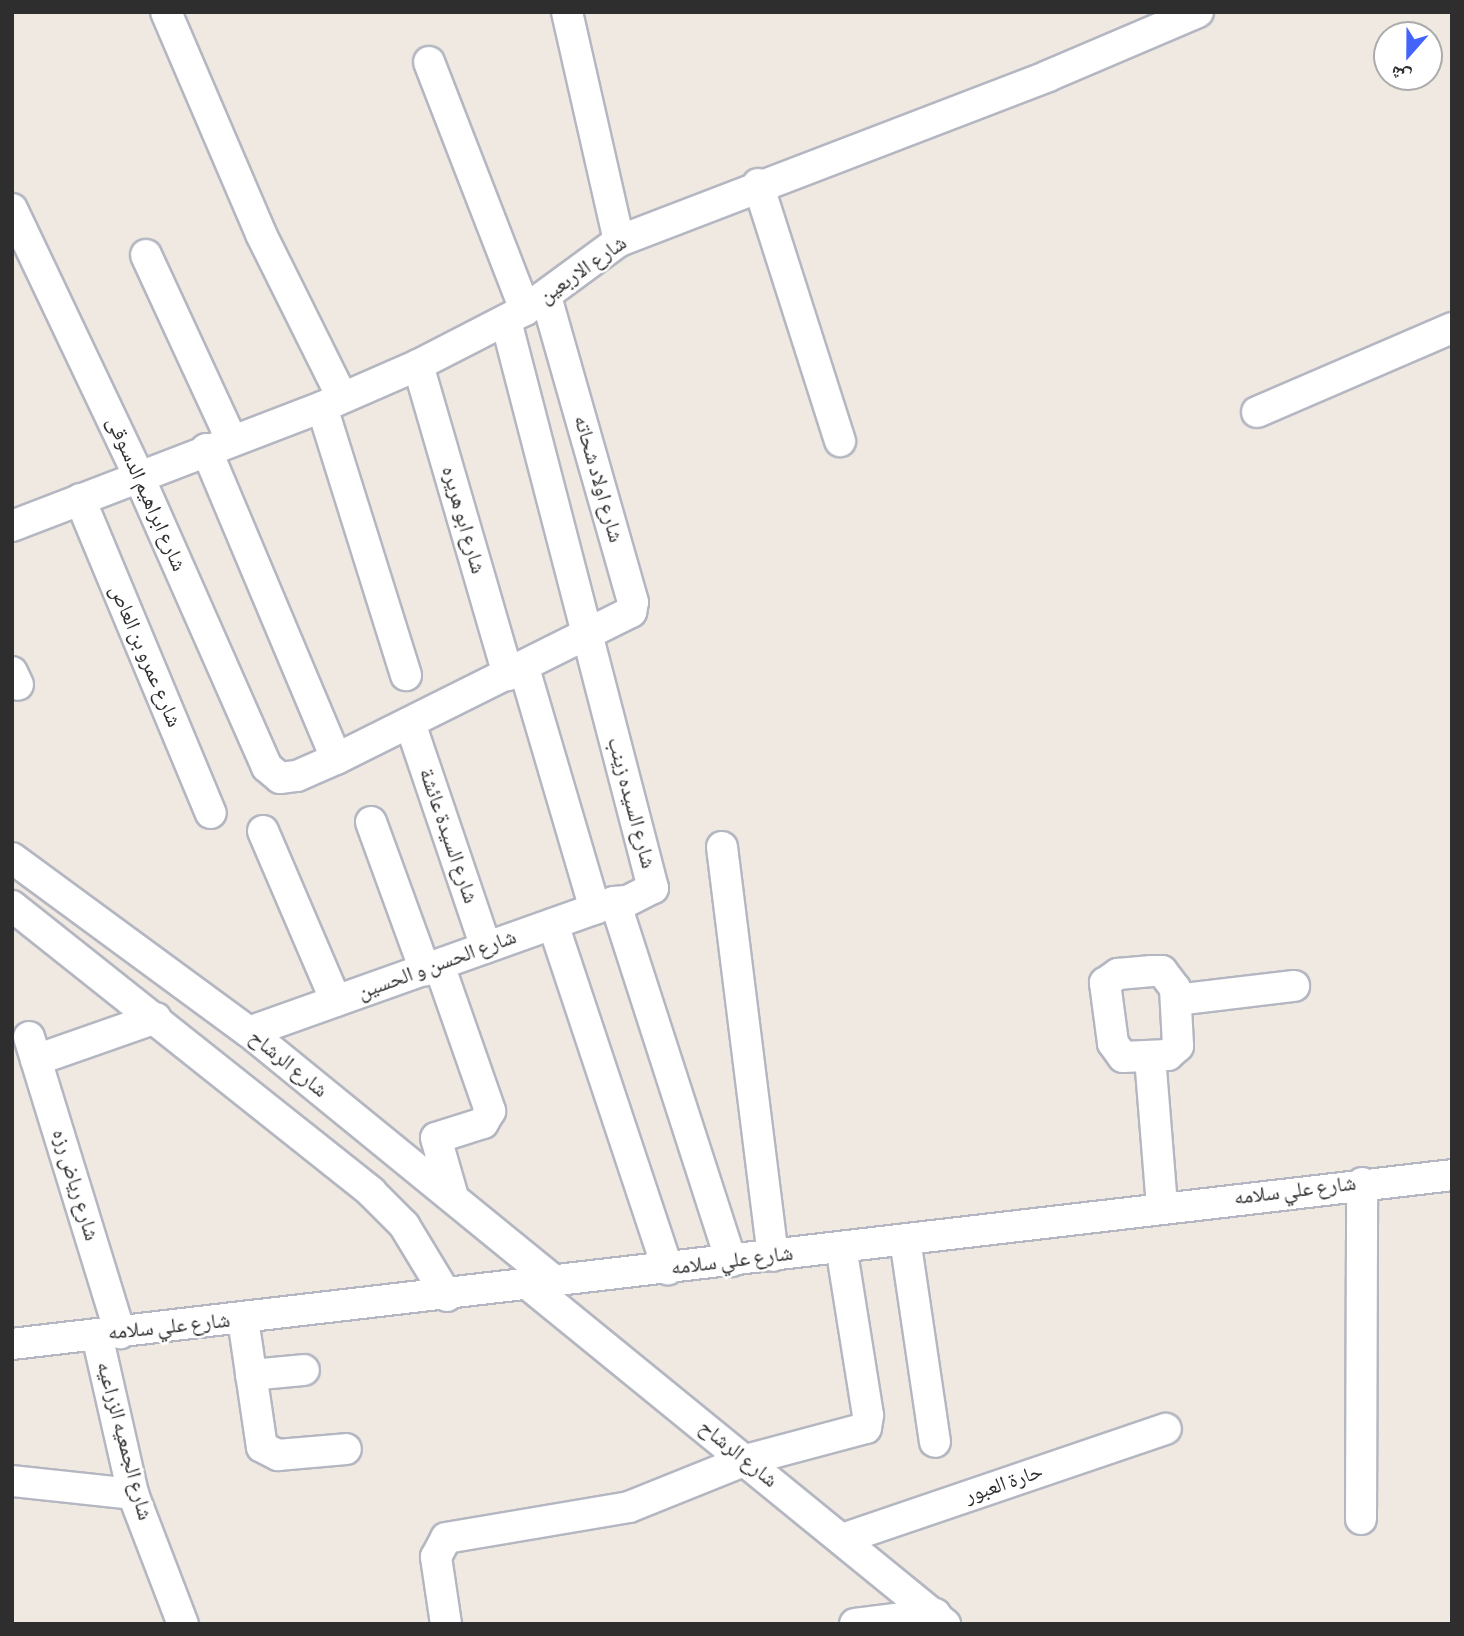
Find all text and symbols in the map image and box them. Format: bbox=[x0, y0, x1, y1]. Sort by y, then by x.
north arrow bbox=[1373, 21, 1443, 91]
text: ش bbox=[1388, 62, 1414, 87]
street label: شارع الاربعين bbox=[534, 231, 632, 309]
street label: شارع ابراهيم الدسوقى bbox=[101, 413, 191, 575]
street label: شارع اولاد شحاته bbox=[568, 413, 628, 545]
street label: شارع ابو هريره bbox=[436, 463, 490, 577]
street label: شارع عمرو بن العاص bbox=[104, 581, 186, 731]
street label: شارع السيده زينب bbox=[601, 735, 661, 871]
street label: شارع السيدة عائشة bbox=[413, 765, 483, 907]
street label: شارع الحسن و الحسين bbox=[354, 925, 520, 1005]
street label: شارع الرشاح bbox=[244, 1025, 332, 1103]
street label: شارع رياض رزه bbox=[46, 1126, 104, 1244]
street label: شارع علي سلامه bbox=[1233, 1171, 1357, 1211]
street label: شارع علي سلامه bbox=[670, 1241, 794, 1281]
street label: شارع علي سلامه bbox=[107, 1308, 231, 1346]
street label: شارع الجمعيه الزراعيه bbox=[91, 1359, 157, 1523]
street label: شارع الرشاح bbox=[694, 1415, 782, 1493]
street label: حارة العبور bbox=[962, 1459, 1046, 1509]

